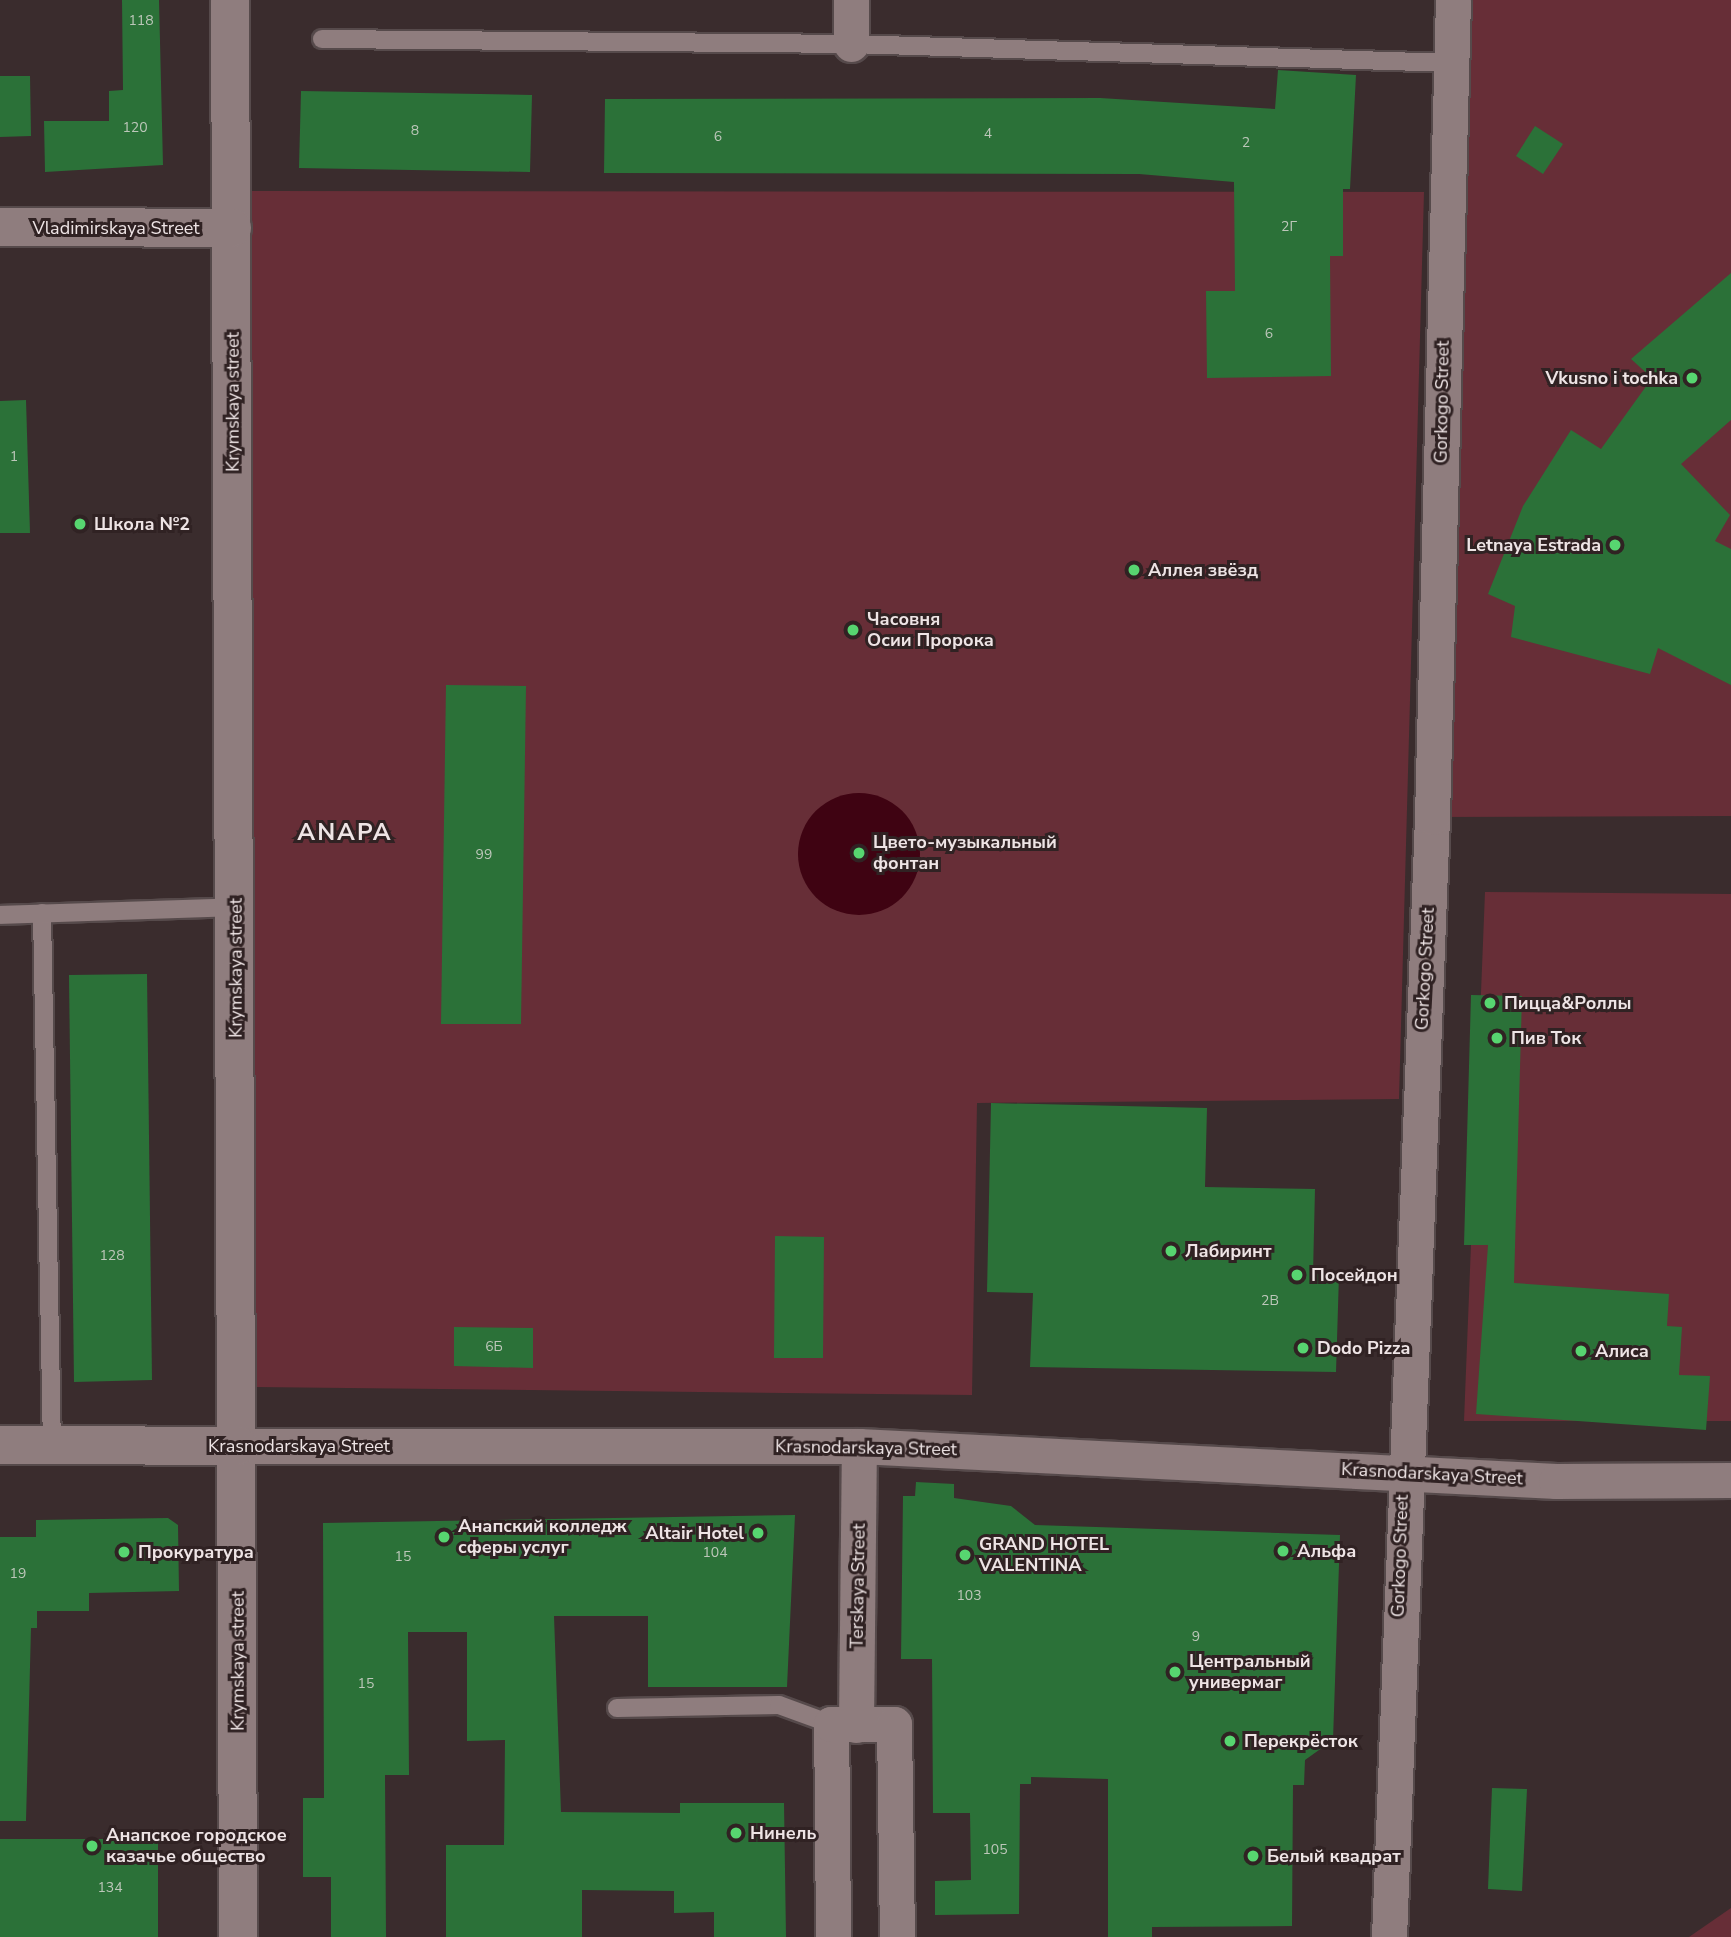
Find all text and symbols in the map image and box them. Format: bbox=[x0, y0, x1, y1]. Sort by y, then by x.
house number: 118 bbox=[128, 13, 154, 29]
house number: 120 bbox=[122, 120, 148, 136]
house number: 8 bbox=[411, 123, 419, 139]
house number: 4 bbox=[984, 126, 992, 142]
house number: 6 bbox=[714, 129, 722, 145]
house number: 2 bbox=[1242, 135, 1250, 151]
street label: Vladimirskaya Street bbox=[32, 217, 200, 239]
house number: 2Г bbox=[1281, 219, 1297, 235]
house number: 6 bbox=[1265, 326, 1273, 342]
street label: Krymskaya street bbox=[222, 332, 244, 472]
street label: Gorkogo Street bbox=[1430, 341, 1454, 463]
place label: Vkusno i tochka bbox=[1545, 367, 1678, 389]
marker: Vkusno i tochka bbox=[1684, 370, 1700, 386]
house number: 1 bbox=[10, 449, 18, 465]
place label: Школа №2 bbox=[94, 513, 190, 535]
marker: Школа №2 bbox=[72, 516, 88, 532]
place label: Letnaya Estrada bbox=[1466, 534, 1601, 556]
marker: Letnaya Estrada bbox=[1607, 537, 1623, 553]
place label: Аллея звёзд bbox=[1148, 559, 1258, 581]
marker: Аллея звёзд bbox=[1126, 562, 1142, 578]
place label: Часовня Осии Пророка bbox=[867, 609, 994, 652]
marker: Часовня Осии Пророка bbox=[845, 622, 861, 638]
district label: ANAPA bbox=[298, 819, 392, 847]
place label: Цвето-музыкальный фонтан bbox=[873, 832, 1057, 874]
marker: Цвето-музыкальный фонтан bbox=[851, 845, 867, 861]
house number: 99 bbox=[476, 847, 492, 863]
street label: Krymskaya street bbox=[225, 898, 247, 1038]
street label: Gorkogo Street bbox=[1411, 907, 1439, 1031]
place label: Пицца&Роллы bbox=[1504, 992, 1632, 1014]
marker: Пицца&Роллы bbox=[1482, 995, 1498, 1011]
place label: Пив Ток bbox=[1511, 1027, 1581, 1049]
marker: Пив Ток bbox=[1489, 1030, 1505, 1046]
place label: Лабиринт bbox=[1185, 1240, 1272, 1262]
marker: Лабиринт bbox=[1163, 1243, 1179, 1259]
house number: 128 bbox=[99, 1248, 125, 1264]
place label: Посейдон bbox=[1311, 1264, 1398, 1286]
marker: Посейдон bbox=[1289, 1267, 1305, 1283]
house number: 2В bbox=[1261, 1293, 1279, 1309]
place label: Dodo Pizza bbox=[1317, 1337, 1410, 1359]
house number: 6Б bbox=[485, 1339, 503, 1355]
marker: Dodo Pizza bbox=[1295, 1340, 1311, 1356]
place label: Алиса bbox=[1595, 1340, 1649, 1362]
marker: Алиса bbox=[1573, 1343, 1589, 1359]
street label: Krasnodarskaya Street bbox=[208, 1435, 390, 1457]
street label: Krasnodarskaya Street bbox=[775, 1436, 957, 1460]
street label: Krasnodarskaya Street bbox=[1341, 1458, 1523, 1490]
street label: Gorkogo Street bbox=[1387, 1494, 1413, 1618]
place label: Анапский колледж сферы услуг bbox=[458, 1516, 627, 1558]
place label: Altair Hotel bbox=[645, 1522, 744, 1544]
street label: Terskaya Street bbox=[846, 1523, 870, 1649]
marker: Altair Hotel bbox=[750, 1525, 766, 1541]
marker: Анапский колледж сферы услуг bbox=[436, 1529, 452, 1545]
place label: GRAND HOTEL VALENTINA bbox=[979, 1534, 1109, 1576]
place label: Альфа bbox=[1297, 1540, 1356, 1562]
place label: Прокуратура bbox=[138, 1541, 254, 1563]
marker: Альфа bbox=[1275, 1543, 1291, 1559]
marker: Прокуратура bbox=[116, 1544, 132, 1560]
house number: 104 bbox=[702, 1545, 728, 1561]
marker: GRAND HOTEL VALENTINA bbox=[957, 1547, 973, 1563]
house number: 15 bbox=[395, 1549, 411, 1565]
house number: 19 bbox=[10, 1566, 26, 1582]
house number: 103 bbox=[956, 1588, 982, 1604]
street label: Krymskaya street bbox=[227, 1591, 249, 1731]
house number: 9 bbox=[1192, 1629, 1200, 1645]
place label: Центральный универмаг bbox=[1189, 1651, 1311, 1694]
marker: Центральный универмаг bbox=[1167, 1664, 1183, 1680]
house number: 15 bbox=[358, 1676, 374, 1692]
place label: Перекрёсток bbox=[1244, 1730, 1358, 1752]
marker: Перекрёсток bbox=[1222, 1733, 1238, 1749]
place label: Нинель bbox=[750, 1822, 816, 1844]
place label: Анапское городское казачье общество bbox=[106, 1825, 287, 1868]
marker: Нинель bbox=[728, 1825, 744, 1841]
marker: Анапское городское казачье общество bbox=[84, 1838, 100, 1854]
house number: 105 bbox=[982, 1842, 1008, 1858]
place label: Белый квадрат bbox=[1267, 1845, 1401, 1867]
marker: Белый квадрат bbox=[1245, 1848, 1261, 1864]
house number: 134 bbox=[97, 1880, 123, 1896]

